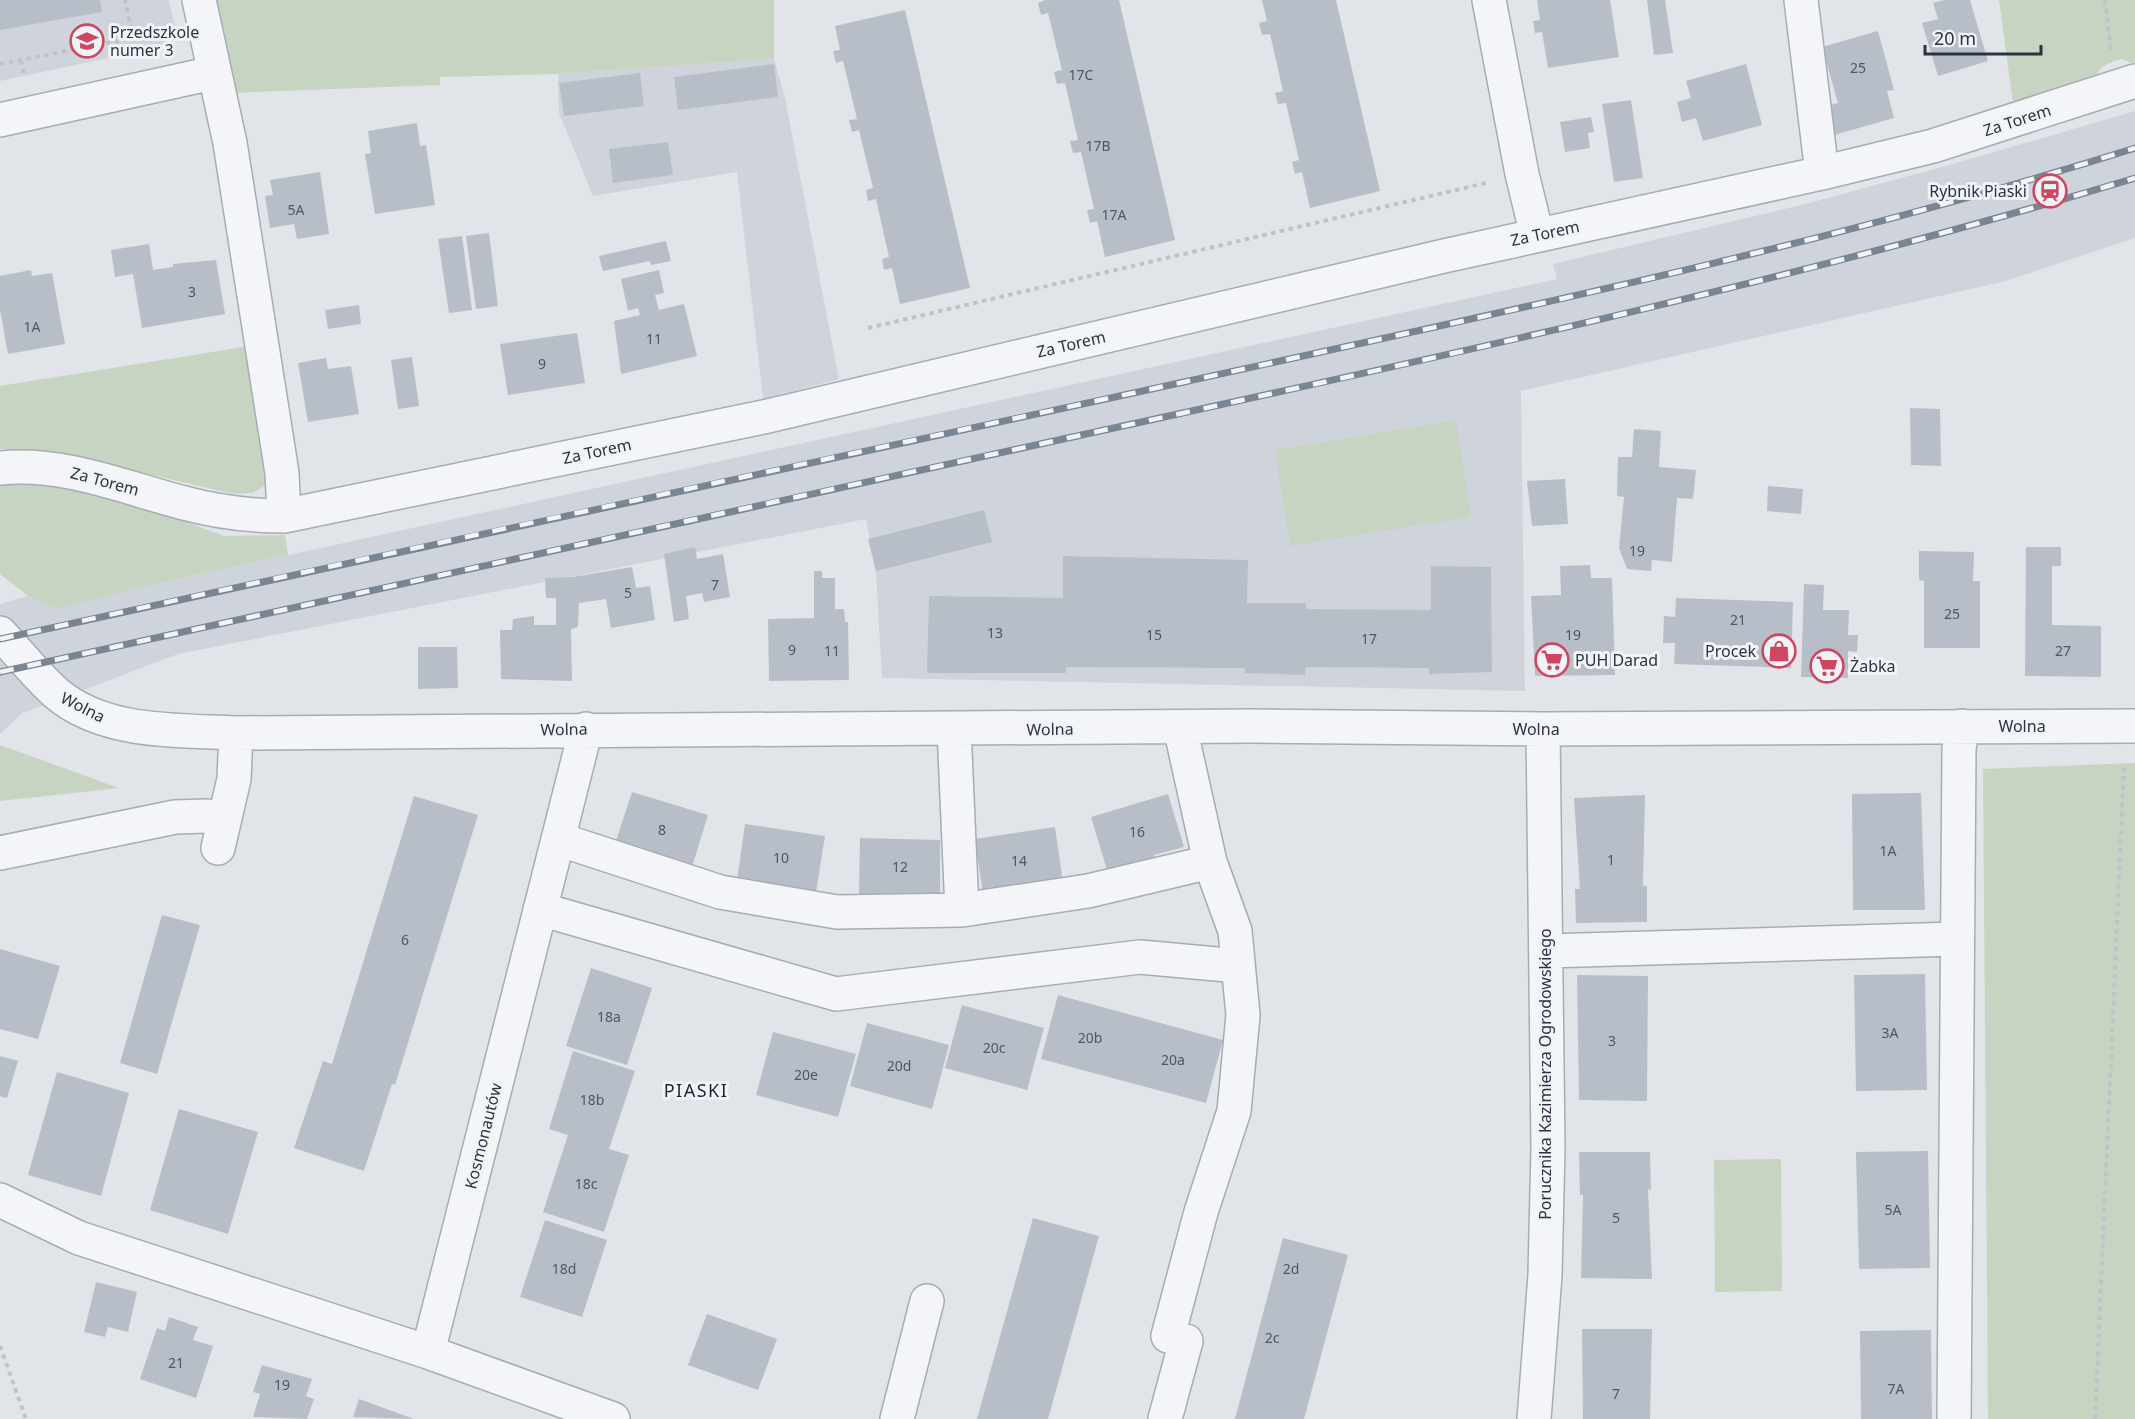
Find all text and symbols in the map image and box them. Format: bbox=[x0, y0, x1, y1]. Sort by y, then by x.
scale bar bbox=[1925, 18, 2040, 56]
place label: Przedszkole numer 3 bbox=[110, 21, 199, 61]
school or university icon: Przedszkole numer 3 bbox=[69, 23, 105, 59]
text: 20 m bbox=[1934, 26, 1976, 50]
house number: 25 bbox=[1850, 58, 1866, 77]
house number: 17C bbox=[1069, 65, 1094, 84]
street label: Za Torem bbox=[1980, 99, 2054, 141]
house number: 17B bbox=[1085, 136, 1111, 155]
station icon: Rybnik Piaski bbox=[2032, 173, 2068, 209]
place label: Rybnik Piaski bbox=[1929, 180, 2027, 202]
house number: 5A bbox=[288, 200, 305, 219]
house number: 17A bbox=[1102, 205, 1127, 224]
street label: Za Torem bbox=[1508, 215, 1582, 251]
house number: 3 bbox=[188, 282, 196, 301]
house number: 1A bbox=[24, 317, 41, 336]
street label: Za Torem bbox=[1034, 325, 1108, 363]
house number: 11 bbox=[646, 329, 662, 348]
house number: 9 bbox=[538, 354, 546, 373]
street label: Za Torem bbox=[560, 433, 634, 469]
street label: Za Torem bbox=[68, 461, 142, 501]
house number: 19 bbox=[1629, 541, 1645, 560]
house number: 7 bbox=[711, 575, 719, 594]
house number: 5 bbox=[624, 583, 632, 602]
house number: 25 bbox=[1944, 604, 1960, 623]
house number: 21 bbox=[1730, 610, 1746, 629]
house number: 13 bbox=[987, 623, 1003, 642]
house number: 15 bbox=[1146, 625, 1162, 644]
house number: 19 bbox=[1565, 625, 1581, 644]
house number: 17 bbox=[1361, 629, 1377, 648]
shop icon: Procek bbox=[1761, 633, 1797, 669]
house number: 9 bbox=[788, 640, 796, 659]
place label: Procek bbox=[1705, 640, 1756, 662]
house number: 11 bbox=[824, 641, 840, 660]
house number: 27 bbox=[2055, 641, 2071, 660]
supermarket icon: PUH Darad bbox=[1534, 642, 1570, 678]
supermarket icon: Żabka bbox=[1809, 648, 1845, 684]
place label: PUH Darad bbox=[1575, 649, 1658, 671]
place label: Żabka bbox=[1850, 655, 1896, 677]
street label: Wolna bbox=[57, 686, 109, 728]
street label: Wolna bbox=[1998, 715, 2046, 737]
street label: Wolna bbox=[540, 718, 588, 740]
street label: Wolna bbox=[1026, 718, 1074, 740]
street label: Wolna bbox=[1512, 718, 1560, 740]
house number: 8 bbox=[658, 820, 666, 839]
house number: 16 bbox=[1129, 822, 1145, 841]
house number: 1A bbox=[1880, 841, 1897, 860]
house number: 10 bbox=[773, 848, 789, 867]
house number: 1 bbox=[1607, 850, 1615, 869]
house number: 14 bbox=[1011, 851, 1027, 870]
house number: 12 bbox=[892, 857, 908, 876]
street label: Porucznika Kazimierza Ogrodowskiego bbox=[1534, 928, 1556, 1220]
house number: 6 bbox=[401, 930, 409, 949]
house number: 18a bbox=[597, 1007, 621, 1026]
house number: 3A bbox=[1882, 1023, 1899, 1042]
house number: 20b bbox=[1078, 1028, 1102, 1047]
house number: 3 bbox=[1608, 1031, 1616, 1050]
house number: 20c bbox=[983, 1038, 1006, 1057]
house number: 20a bbox=[1161, 1050, 1185, 1069]
house number: 20d bbox=[887, 1056, 911, 1075]
house number: 20e bbox=[794, 1065, 818, 1084]
district label: PIASKI bbox=[664, 1078, 728, 1102]
street label: Kosmonautów bbox=[459, 1080, 507, 1191]
house number: 18b bbox=[580, 1090, 604, 1109]
house number: 18c bbox=[575, 1174, 598, 1193]
house number: 5A bbox=[1885, 1200, 1902, 1219]
house number: 5 bbox=[1612, 1208, 1620, 1227]
house number: 18d bbox=[552, 1259, 576, 1278]
house number: 2d bbox=[1283, 1259, 1299, 1278]
house number: 2c bbox=[1265, 1328, 1280, 1347]
house number: 21 bbox=[168, 1353, 184, 1372]
house number: 19 bbox=[274, 1375, 290, 1394]
house number: 7A bbox=[1888, 1379, 1905, 1398]
house number: 7 bbox=[1612, 1384, 1620, 1403]

